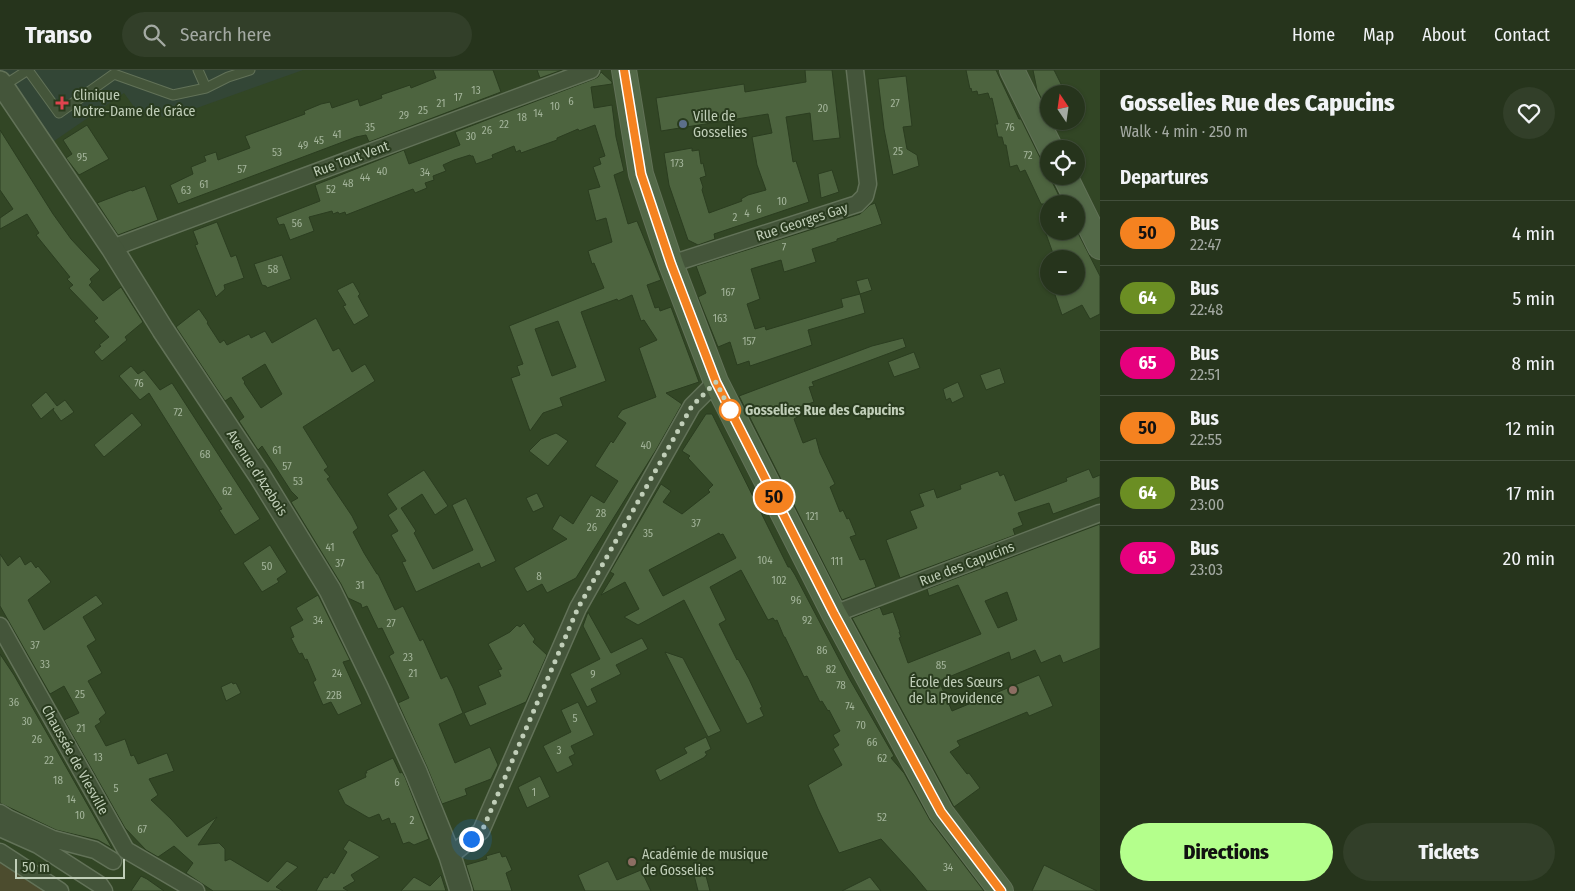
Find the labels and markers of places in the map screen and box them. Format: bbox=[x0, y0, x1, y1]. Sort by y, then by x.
place label: Clinique Notre-Dame de Grâce bbox=[73, 87, 196, 120]
marker: Clinique Notre-Dame de Grâce bbox=[55, 96, 69, 110]
place label: Ville de Gosselies bbox=[693, 108, 747, 141]
marker: Ville de Gosselies bbox=[677, 118, 689, 130]
marker: Gosselies Rue des Capucins bbox=[719, 399, 741, 421]
place label: Gosselies Rue des Capucins bbox=[745, 402, 905, 419]
place label: École des Sœurs de la Providence bbox=[908, 673, 1003, 707]
marker: École des Sœurs de la Providence bbox=[1007, 684, 1019, 696]
place label: Académie de musique de Gosselies bbox=[642, 846, 768, 879]
marker: Académie de musique de Gosselies bbox=[626, 856, 638, 868]

